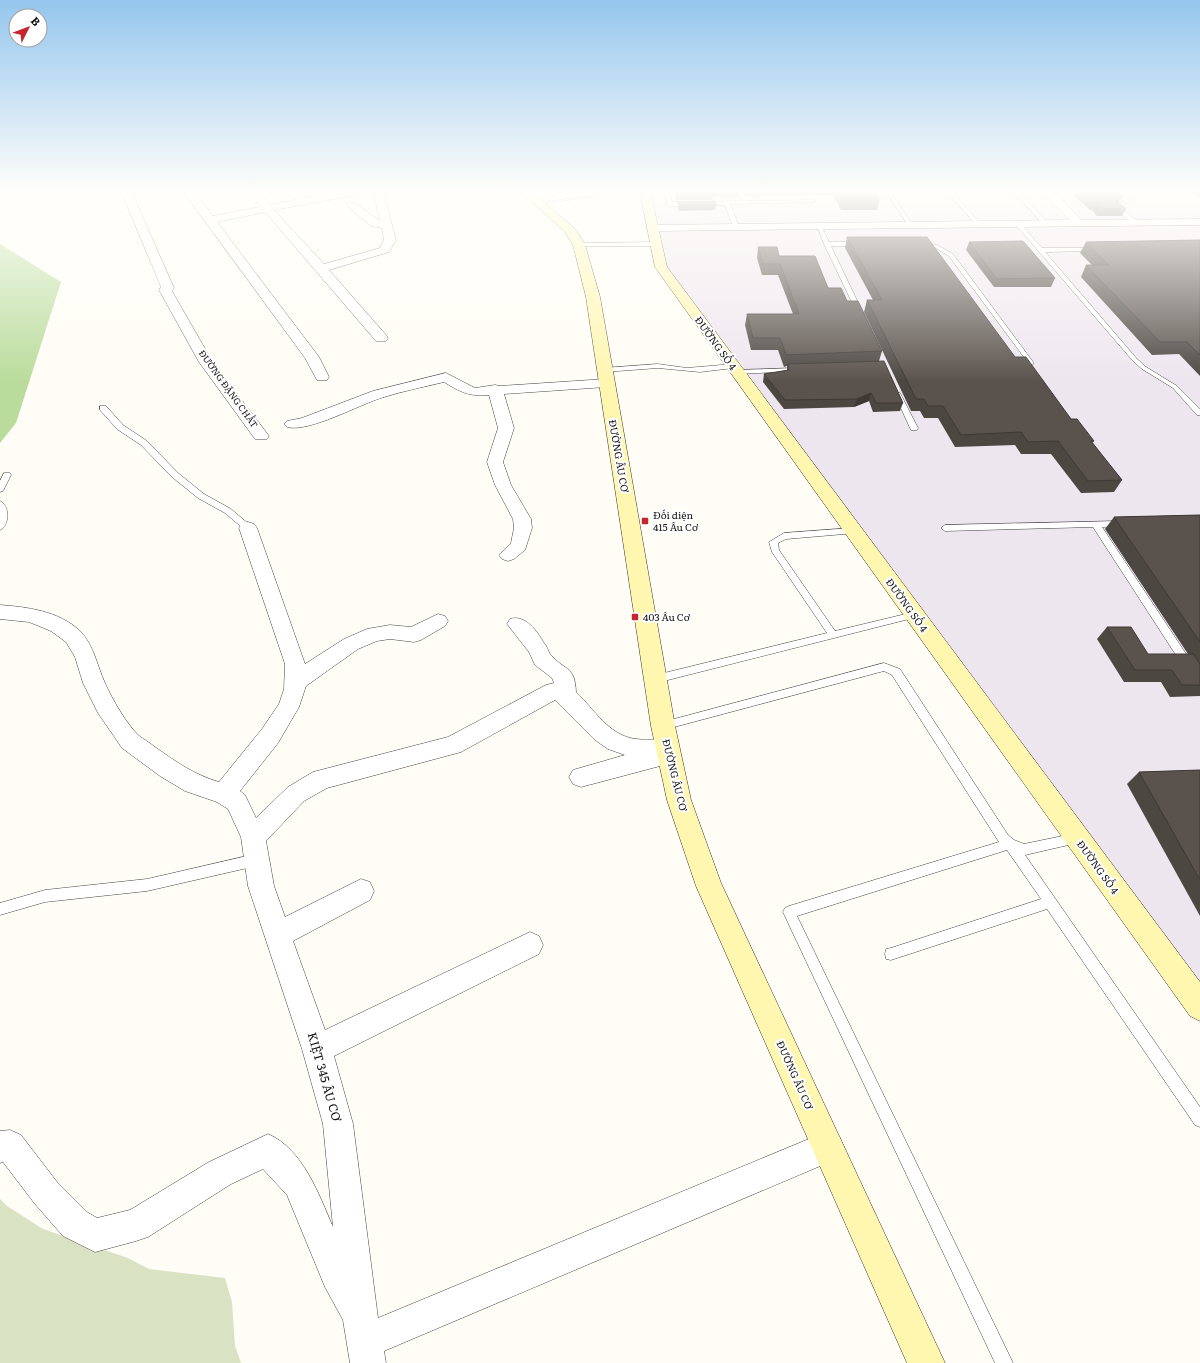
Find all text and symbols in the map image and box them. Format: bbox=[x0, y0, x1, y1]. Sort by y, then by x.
north arrow bbox=[8, 8, 48, 48]
text: B bbox=[28, 12, 45, 29]
street label: ĐƯỜNG SỐ 4 bbox=[692, 313, 741, 373]
street label: ĐƯỜNG ĐẶNG CHẤT bbox=[196, 347, 262, 431]
street label: ĐƯỜNG ÂU CƠ bbox=[606, 418, 633, 494]
place label: Đối diện 415 Âu Cơ bbox=[653, 507, 699, 534]
marker: Đối diện 415 Âu Cơ bbox=[640, 516, 650, 526]
street label: ĐƯỜNG SỐ 4 bbox=[883, 575, 932, 635]
place label: 403 Âu Cơ bbox=[643, 609, 691, 624]
marker: 403 Âu Cơ bbox=[630, 612, 640, 622]
street label: ĐƯỜNG ÂU CƠ bbox=[659, 737, 692, 813]
street label: ĐƯỜNG SỐ 4 bbox=[1074, 837, 1123, 897]
street label: KIỆT 345 ÂU CƠ bbox=[304, 1030, 346, 1124]
street label: ĐƯỜNG ÂU CƠ bbox=[774, 1038, 818, 1112]

